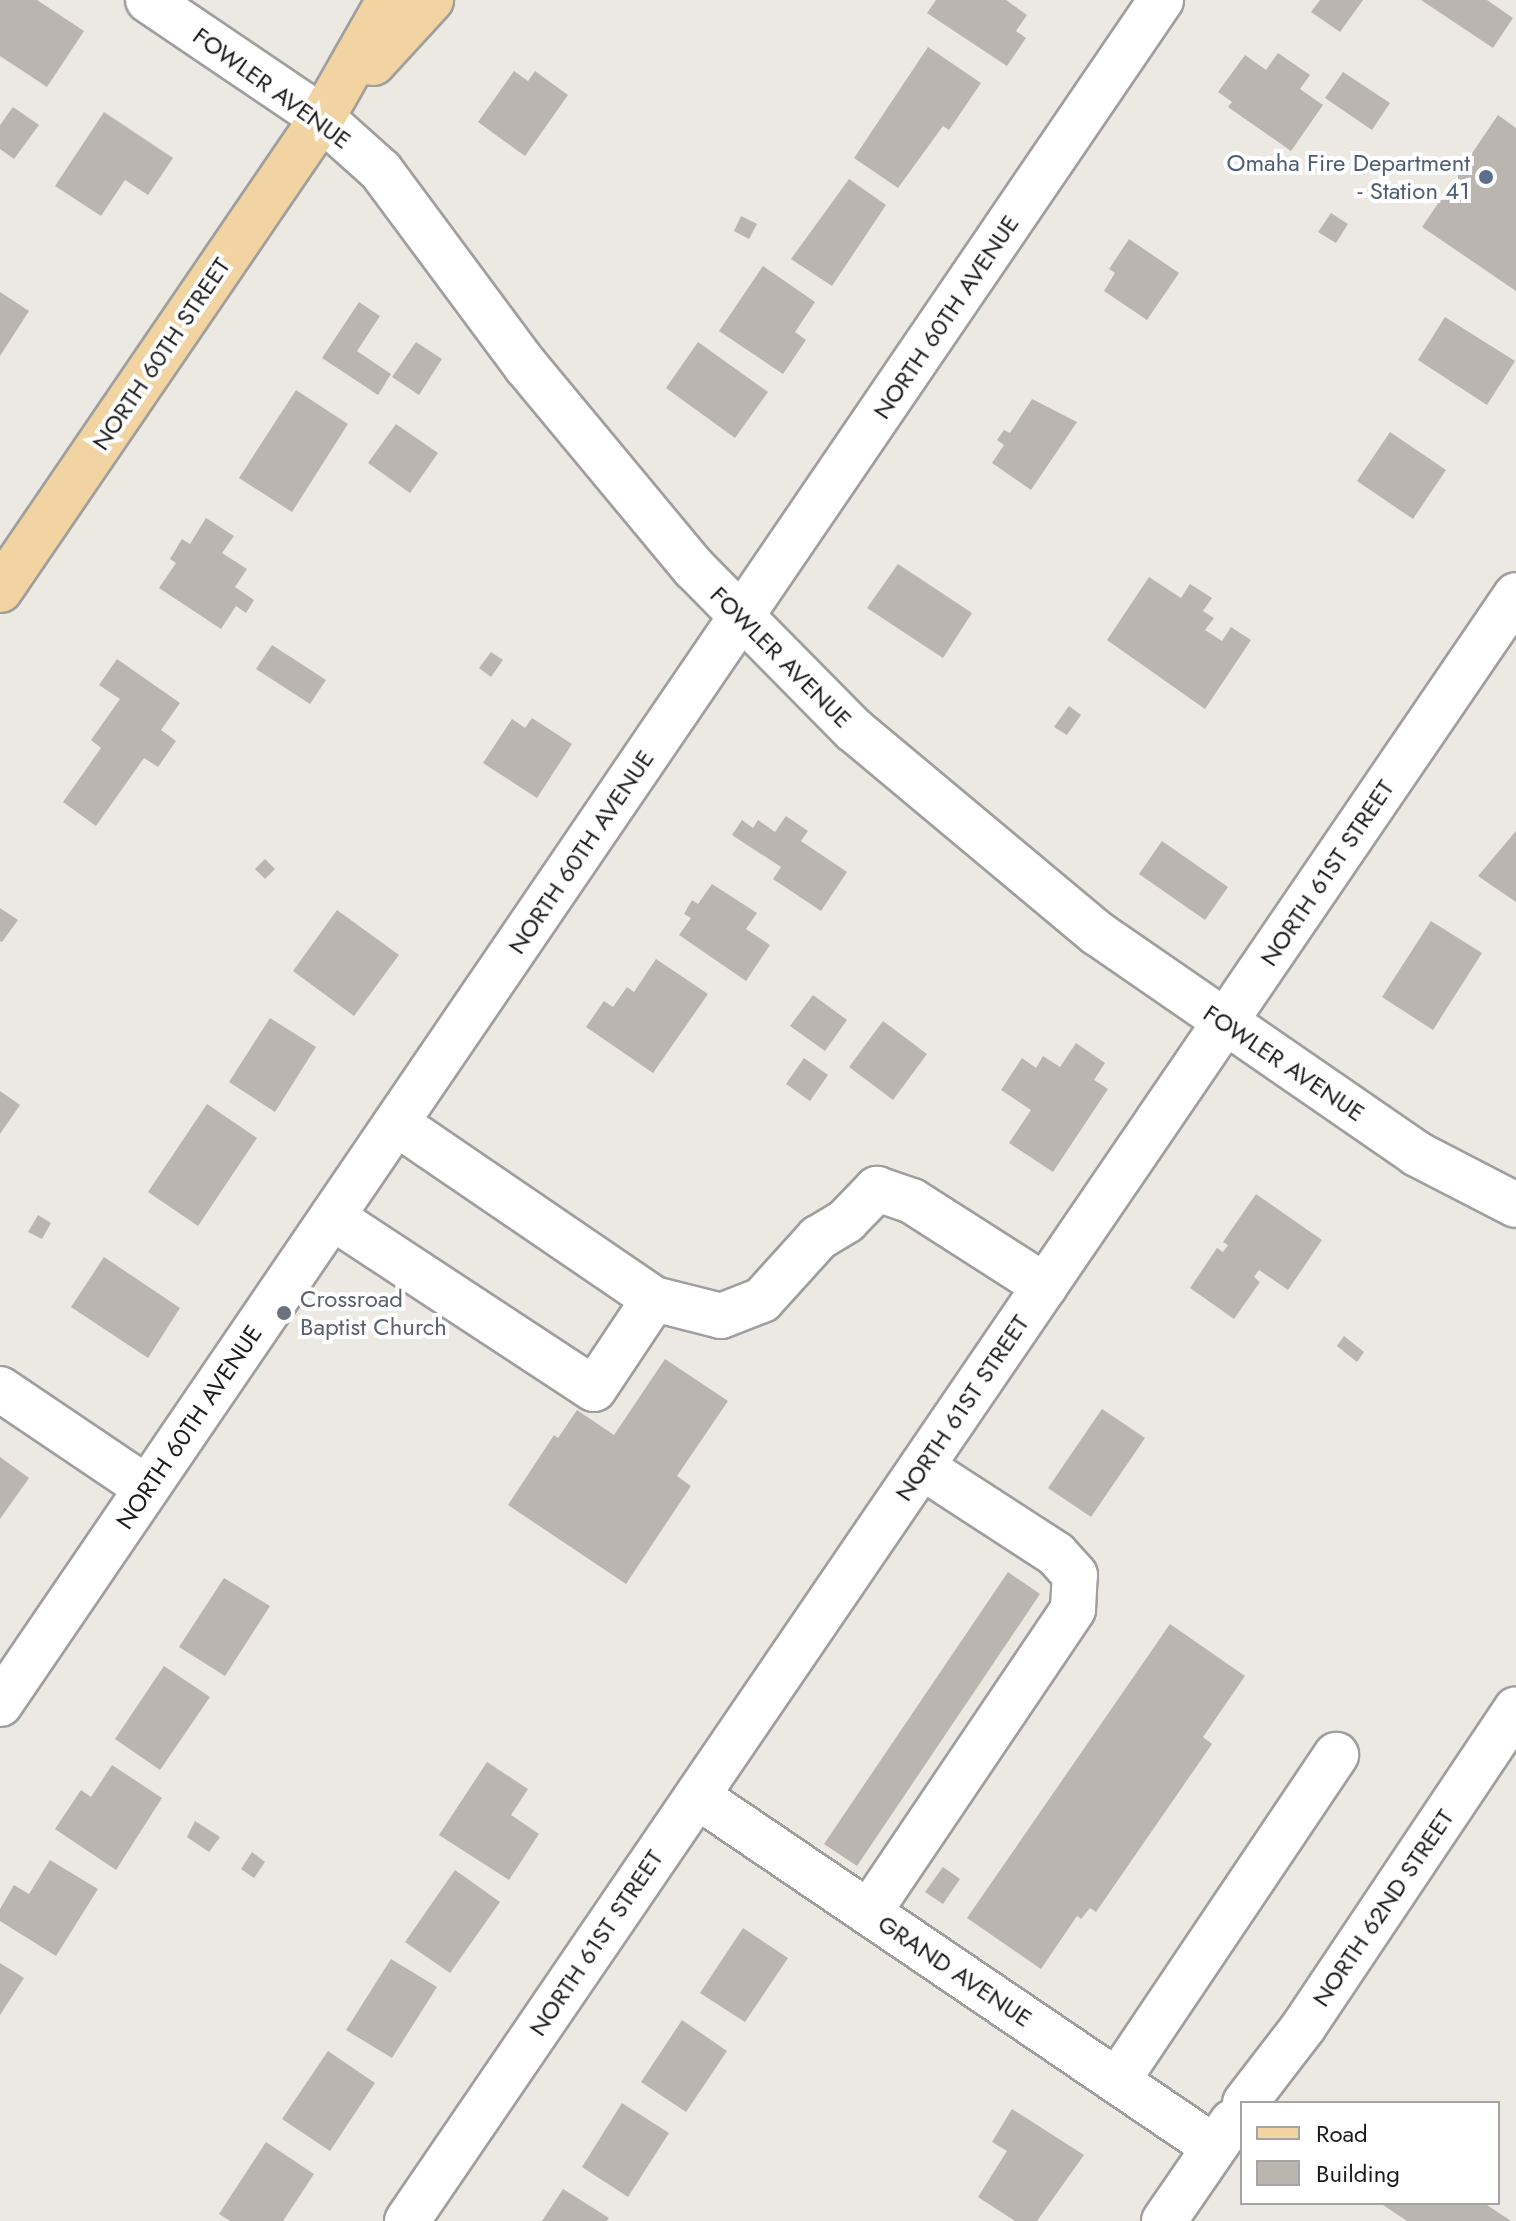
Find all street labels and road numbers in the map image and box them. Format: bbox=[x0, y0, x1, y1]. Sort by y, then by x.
street label: FOWLER AVENUE bbox=[188, 21, 356, 155]
street label: NORTH 60TH AVENUE bbox=[867, 210, 1025, 424]
street label: NORTH 60TH STREET bbox=[86, 252, 236, 456]
street label: FOWLER AVENUE bbox=[704, 580, 858, 734]
street label: NORTH 60TH AVENUE bbox=[502, 745, 660, 959]
street label: NORTH 61ST STREET bbox=[1254, 775, 1400, 971]
street label: FOWLER AVENUE bbox=[1198, 999, 1370, 1127]
street label: NORTH 61ST STREET bbox=[889, 1310, 1035, 1506]
street label: NORTH 60TH AVENUE bbox=[110, 1320, 268, 1534]
street label: NORTH 62ND STREET bbox=[1306, 1804, 1460, 2012]
street label: NORTH 61ST STREET bbox=[523, 1845, 669, 2041]
street label: GRAND AVENUE bbox=[873, 1909, 1037, 2033]

